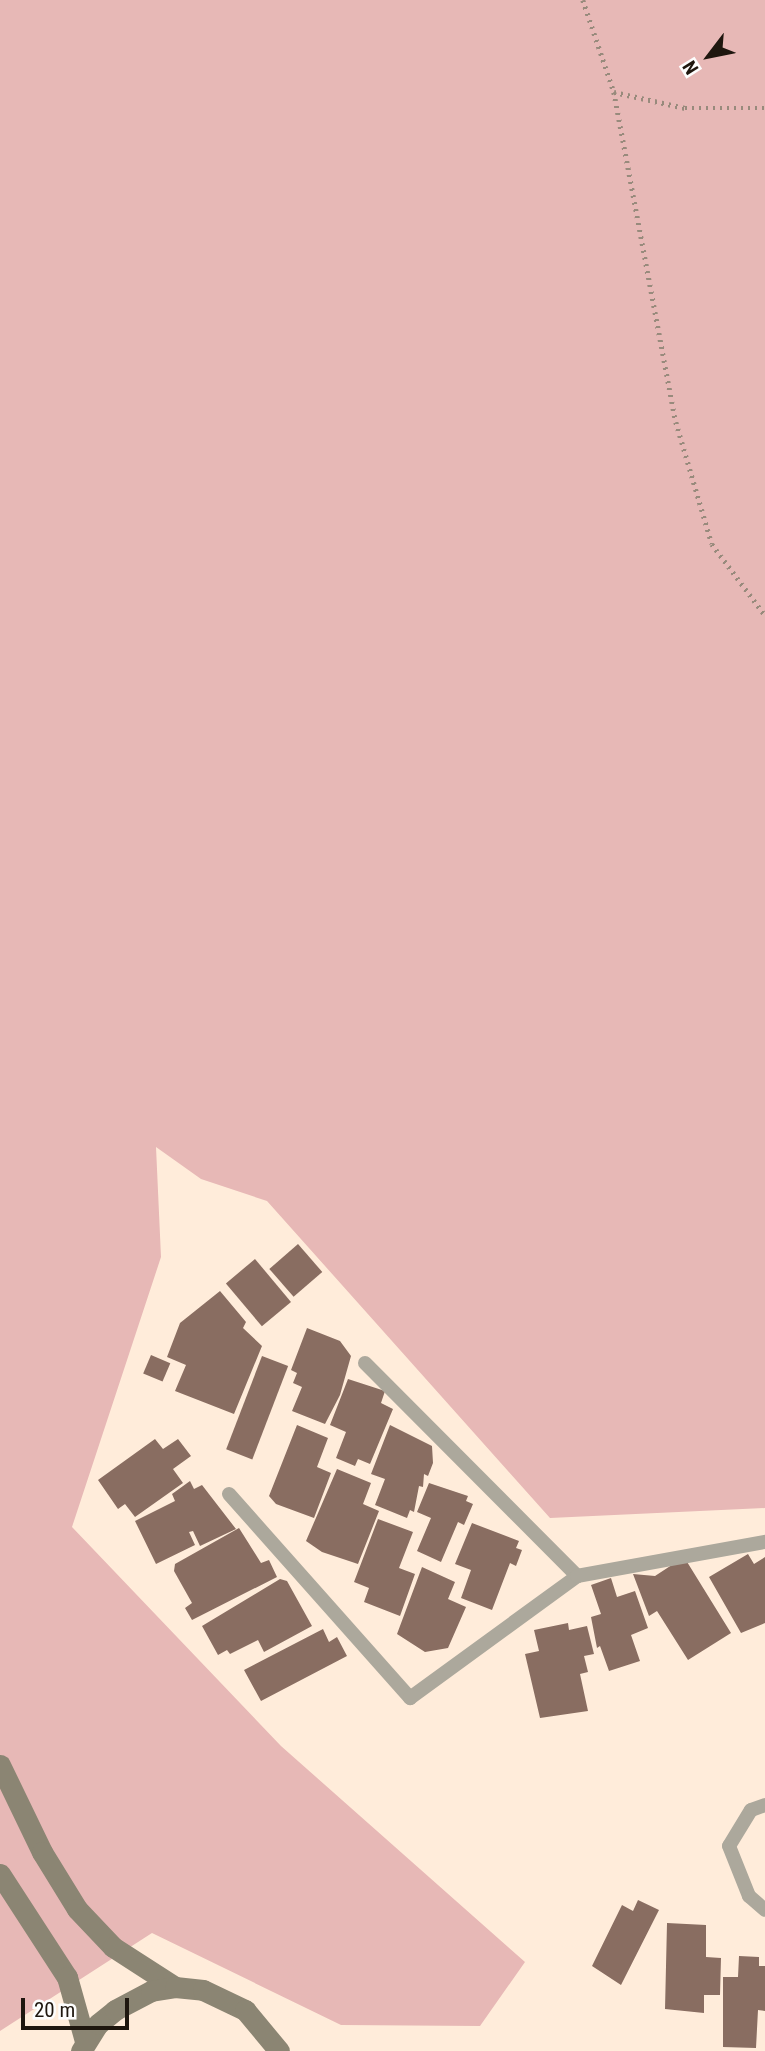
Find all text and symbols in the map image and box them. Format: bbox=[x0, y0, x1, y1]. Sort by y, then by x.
north arrow bbox=[674, 21, 744, 91]
text: N bbox=[678, 56, 704, 78]
scale bar bbox=[24, 1984, 133, 2028]
text: 20 m bbox=[34, 1998, 75, 2022]

